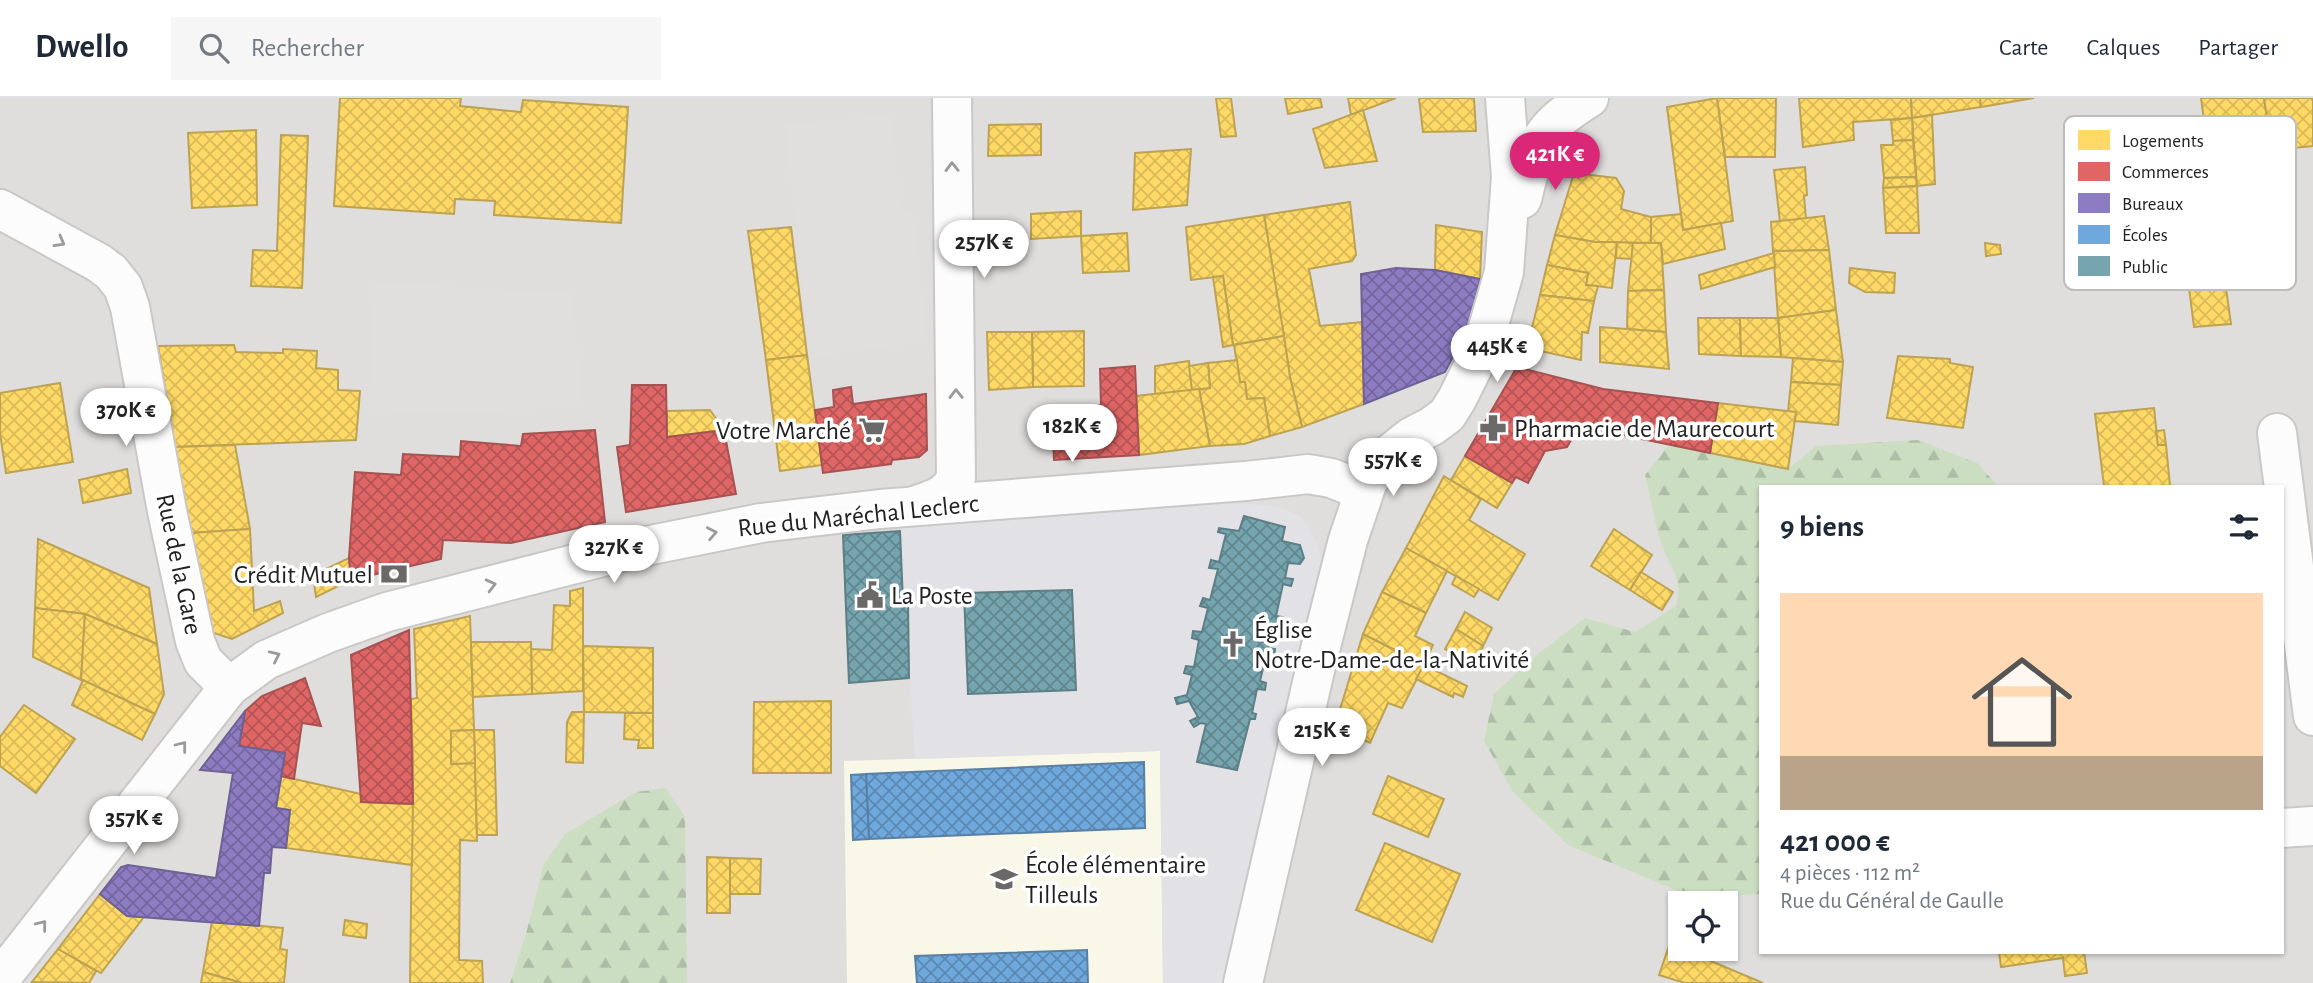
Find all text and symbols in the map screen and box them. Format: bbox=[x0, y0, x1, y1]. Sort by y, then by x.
search box bbox=[171, 17, 661, 80]
icon: search bbox=[195, 29, 233, 67]
text: Dwello bbox=[35, 31, 129, 64]
text: Rechercher bbox=[251, 35, 364, 61]
text: Carte bbox=[1999, 36, 2048, 60]
text: Calques bbox=[2086, 36, 2160, 60]
text: Partager bbox=[2198, 36, 2278, 60]
legend bbox=[2064, 116, 2296, 290]
pin: 421K € bbox=[1498, 132, 1612, 192]
text: Logements bbox=[2122, 132, 2204, 151]
text: 421K € bbox=[1526, 143, 1584, 166]
one-way arrow bbox=[945, 161, 960, 172]
text: Commerces bbox=[2122, 163, 2209, 182]
text: Bureaux bbox=[2122, 195, 2183, 214]
pin: 257K € bbox=[927, 220, 1041, 280]
text: Écoles bbox=[2122, 224, 2168, 245]
text: 257K € bbox=[955, 231, 1013, 254]
one-way arrow bbox=[53, 233, 65, 247]
text: Public bbox=[2122, 258, 2168, 277]
pin: 445K € bbox=[1440, 324, 1554, 384]
text: 445K € bbox=[1467, 335, 1527, 358]
pin: 370K € bbox=[69, 388, 183, 448]
one-way arrow bbox=[948, 389, 964, 399]
text: 370K € bbox=[96, 399, 156, 422]
pin: 182K € bbox=[1015, 404, 1129, 464]
pharmacy icon: Pharmacie de Maurecourt bbox=[1478, 413, 1508, 443]
supermarket icon: Votre Marché bbox=[857, 415, 887, 445]
text: 182K € bbox=[1043, 415, 1101, 438]
place label: Pharmacie de Maurecourt bbox=[1514, 416, 1774, 442]
place label: Votre Marché bbox=[716, 418, 851, 444]
pin: 557K € bbox=[1336, 438, 1450, 498]
text: 557K € bbox=[1364, 449, 1422, 472]
street label: Rue du Maréchal Leclerc bbox=[736, 490, 980, 542]
street label: Rue de la Gare bbox=[151, 491, 207, 637]
icon: filters bbox=[2225, 508, 2263, 546]
text: 9 biens bbox=[1780, 512, 1864, 542]
pin: 327K € bbox=[557, 526, 671, 585]
one-way arrow bbox=[706, 526, 718, 541]
text: 327K € bbox=[585, 536, 643, 559]
bank icon: Crédit Mutuel bbox=[379, 559, 409, 589]
place label: Crédit Mutuel bbox=[234, 562, 373, 588]
one-way arrow bbox=[485, 579, 497, 593]
public building icon: La Poste bbox=[855, 580, 885, 610]
place label: La Poste bbox=[891, 583, 973, 609]
place label: Église Notre-Dame-de-la-Nativité bbox=[1254, 615, 1529, 673]
church icon: Église Notre-Dame-de-la-Nativité bbox=[1218, 629, 1248, 659]
icon: home bbox=[1959, 639, 2085, 765]
one-way arrow bbox=[268, 650, 280, 664]
pin: 215K € bbox=[1265, 708, 1379, 768]
text: 215K € bbox=[1294, 719, 1350, 742]
one-way arrow bbox=[174, 741, 187, 753]
pin: 357K € bbox=[77, 796, 191, 856]
text: 357K € bbox=[105, 807, 163, 830]
text: 421 000 € bbox=[1780, 827, 1890, 857]
place label: École élémentaire Tilleuls bbox=[1025, 850, 1206, 908]
text: 4 pièces · 112 m² bbox=[1780, 862, 1920, 885]
school or university icon: École élémentaire Tilleuls bbox=[989, 864, 1019, 894]
text: Rue du Général de Gaulle bbox=[1780, 890, 2004, 913]
map controls bbox=[1668, 891, 1738, 961]
button: locate bbox=[1668, 891, 1738, 961]
one-way arrow bbox=[34, 920, 47, 933]

